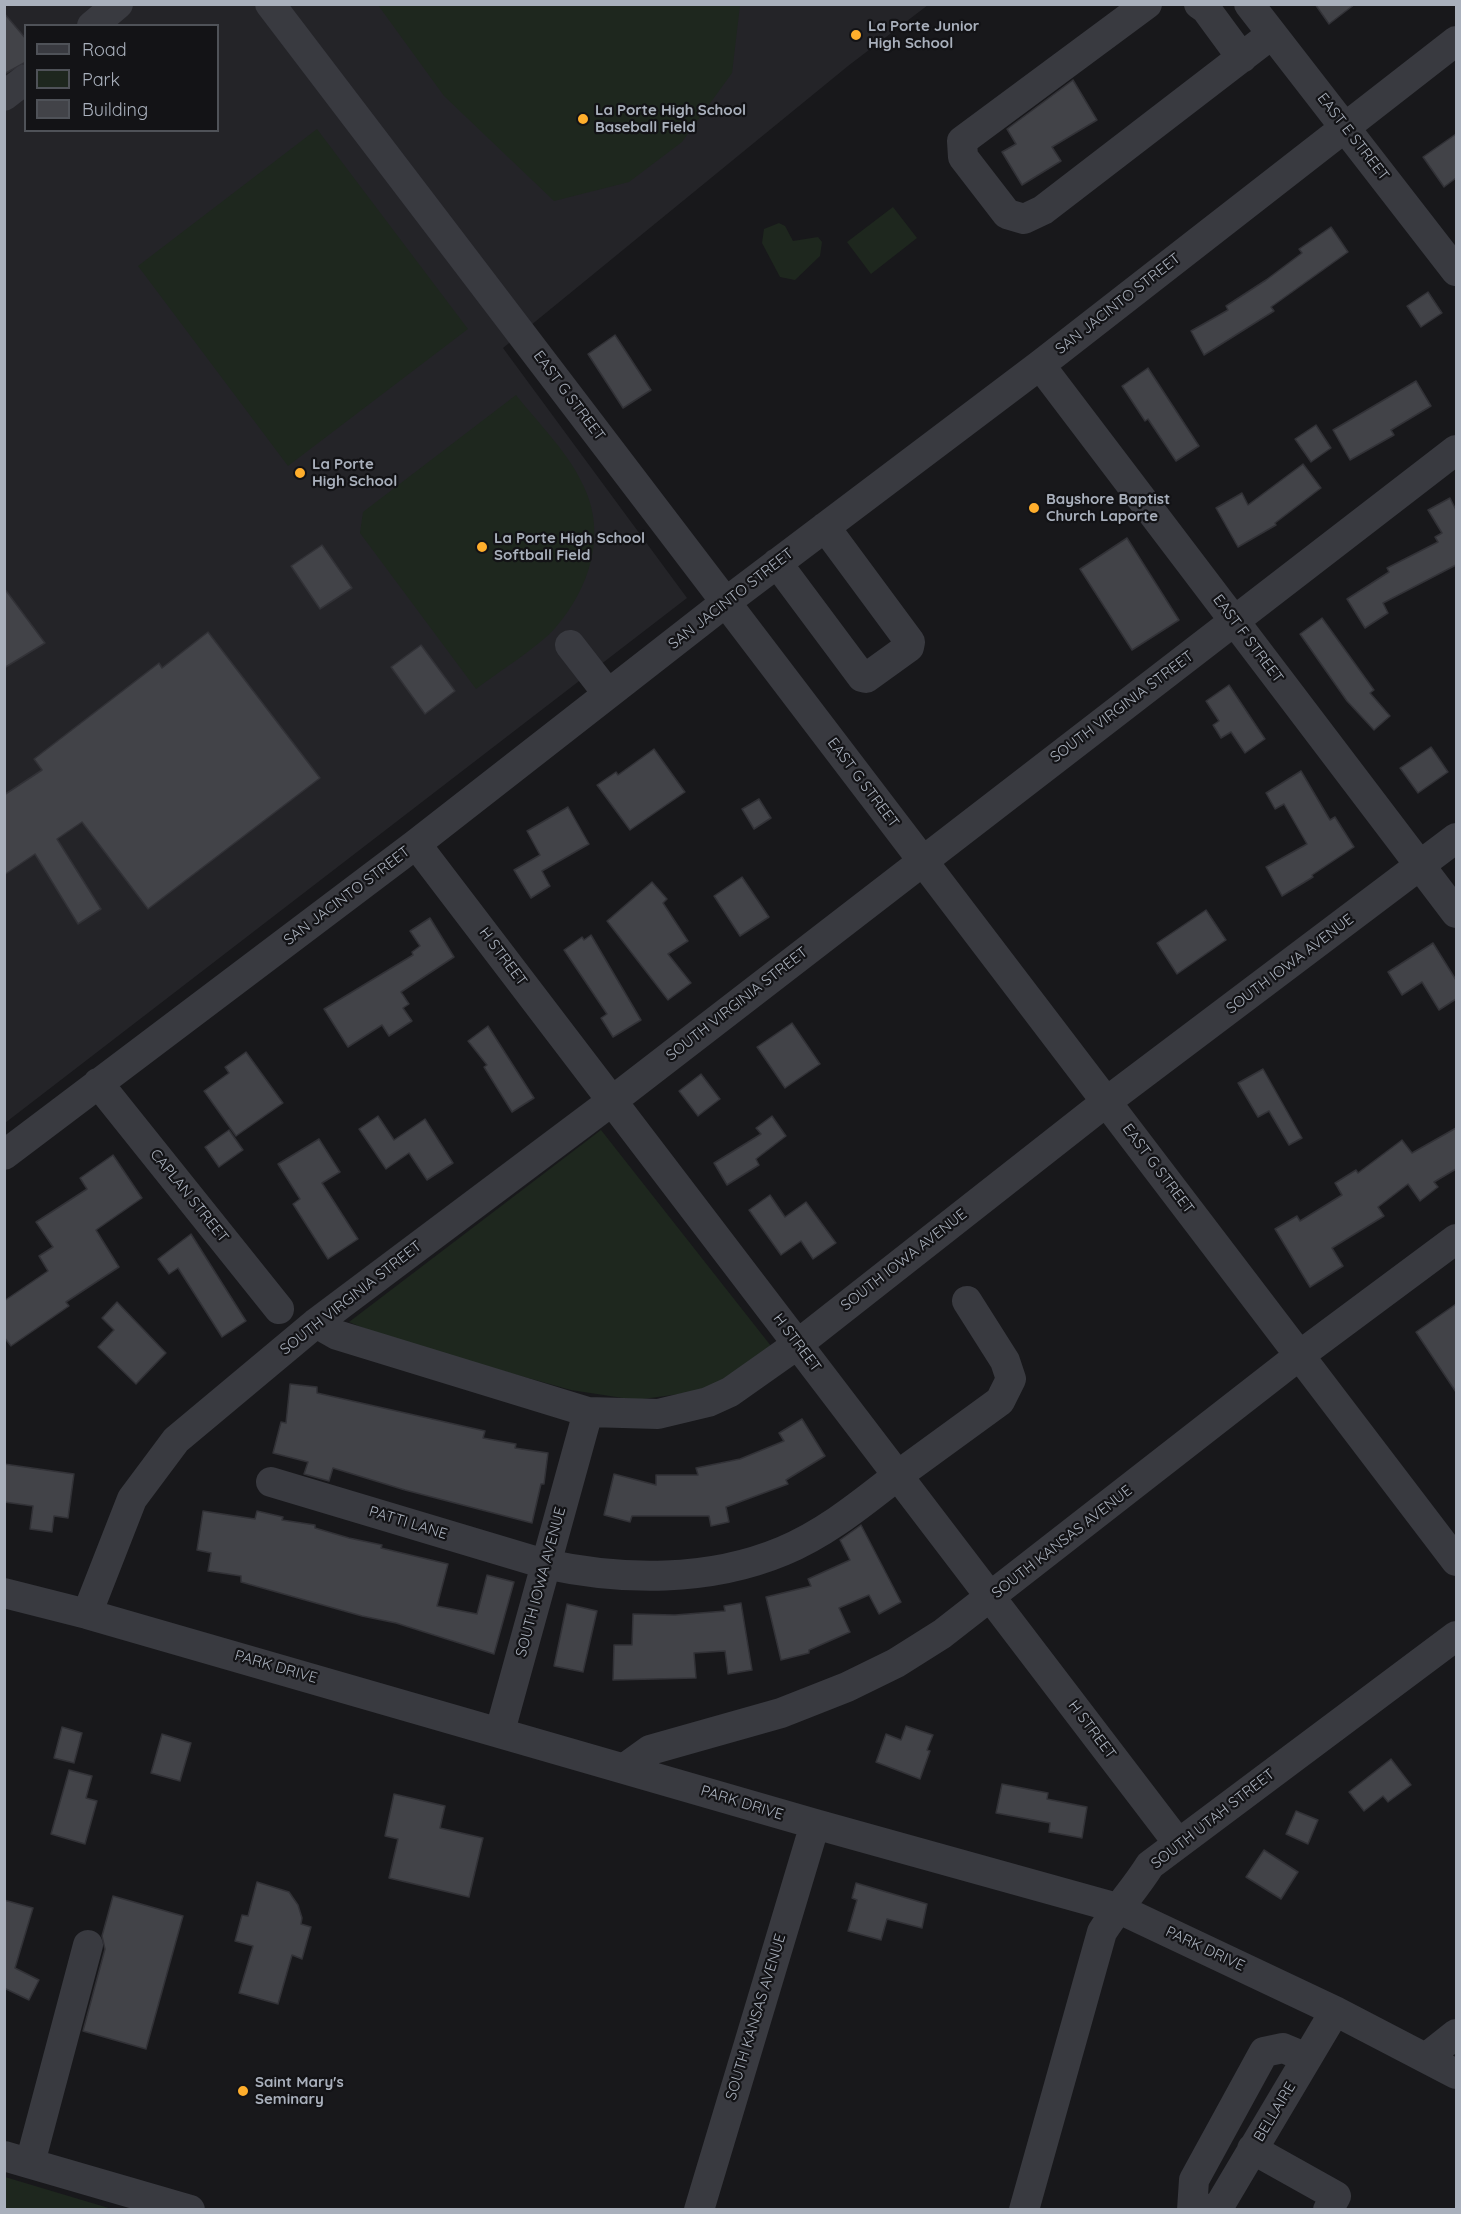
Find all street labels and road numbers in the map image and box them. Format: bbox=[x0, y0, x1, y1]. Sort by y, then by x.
street label: EAST E STREET bbox=[1313, 90, 1393, 184]
street label: SAN JACINTO STREET bbox=[1052, 250, 1184, 358]
street label: EAST G STREET bbox=[529, 347, 609, 445]
street label: SAN JACINTO STREET bbox=[665, 545, 797, 653]
street label: EAST F STREET bbox=[1209, 591, 1287, 687]
street label: SOUTH VIRGINIA STREET bbox=[1047, 647, 1197, 767]
street label: EAST G STREET bbox=[823, 734, 903, 832]
street label: SAN JACINTO STREET bbox=[280, 843, 414, 949]
street label: SOUTH IOWA AVENUE bbox=[1223, 910, 1357, 1018]
street label: H STREET bbox=[475, 924, 531, 990]
street label: SOUTH VIRGINIA STREET bbox=[663, 943, 811, 1065]
street label: EAST G STREET bbox=[1118, 1120, 1198, 1218]
street label: CAPLAN STREET bbox=[146, 1146, 232, 1246]
street label: SOUTH IOWA AVENUE bbox=[838, 1205, 970, 1315]
street label: SOUTH VIRGINIA STREET bbox=[277, 1237, 425, 1359]
street label: H STREET bbox=[769, 1310, 825, 1376]
street label: SOUTH KANSAS AVENUE bbox=[988, 1482, 1136, 1602]
street label: PATTI LANE bbox=[367, 1503, 449, 1543]
street label: SOUTH IOWA AVENUE bbox=[512, 1505, 570, 1659]
street label: PARK DRIVE bbox=[232, 1647, 320, 1687]
street label: H STREET bbox=[1064, 1697, 1120, 1763]
street label: SOUTH UTAH STREET bbox=[1148, 1765, 1278, 1873]
street label: PARK DRIVE bbox=[699, 1782, 785, 1824]
street label: PARK DRIVE bbox=[1162, 1923, 1248, 1975]
street label: SOUTH KANSAS AVENUE bbox=[722, 1932, 790, 2102]
street label: BELLAIRE bbox=[1250, 2079, 1300, 2145]

